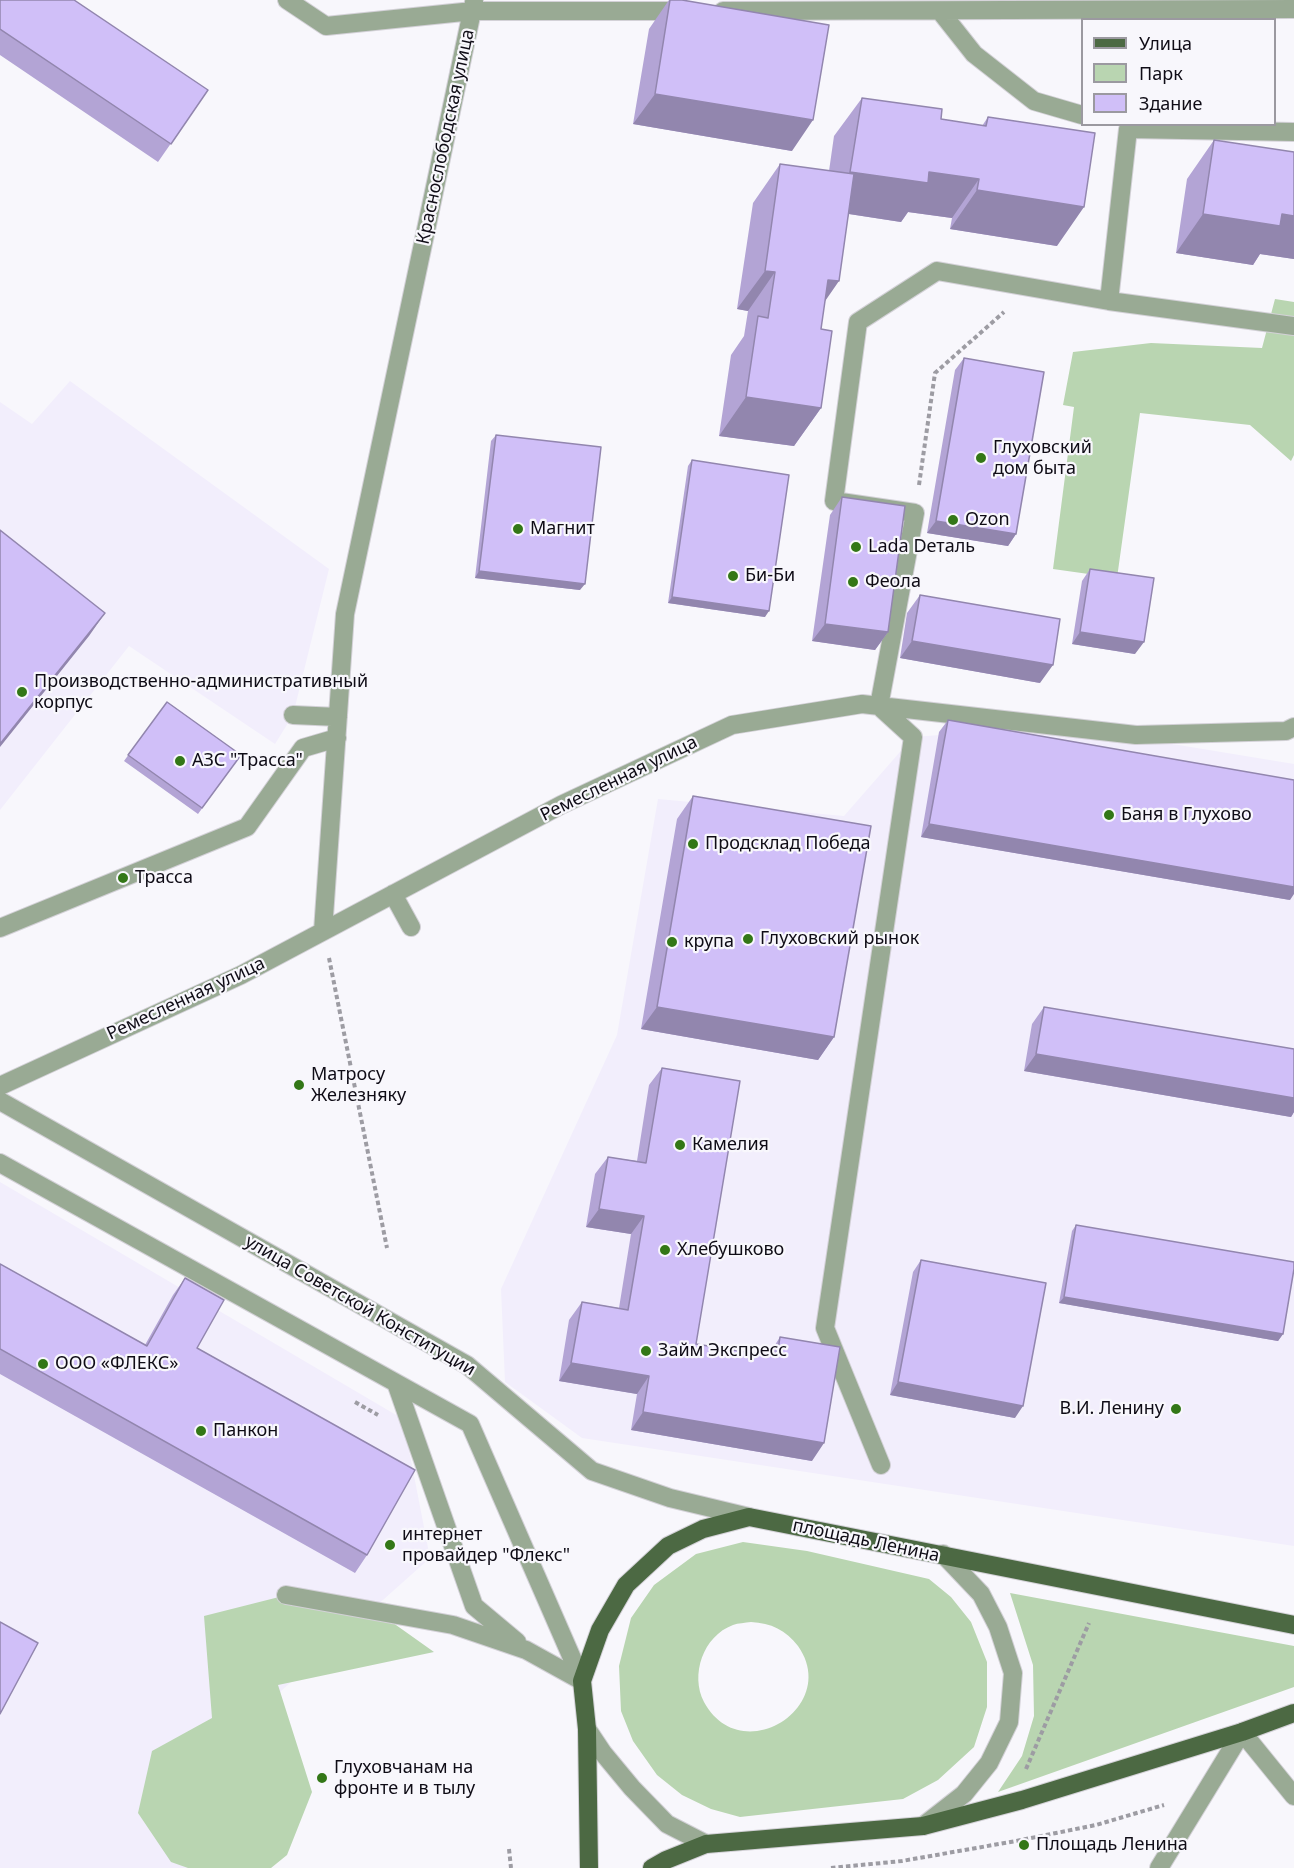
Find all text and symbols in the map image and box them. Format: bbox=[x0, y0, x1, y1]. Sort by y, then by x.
legend bbox=[1081, 18, 1276, 126]
street label: Краснослободская улица bbox=[413, 27, 479, 247]
text: Улица bbox=[1139, 31, 1192, 55]
text: Парк bbox=[1139, 61, 1183, 85]
text: Здание bbox=[1139, 91, 1202, 115]
place label: Глуховский дом быта bbox=[993, 437, 1092, 480]
marker: Глуховский дом быта bbox=[974, 451, 988, 465]
place label: Ozon bbox=[965, 509, 1010, 531]
marker: Ozon bbox=[946, 513, 960, 527]
place label: Магнит bbox=[530, 518, 595, 540]
marker: Магнит bbox=[511, 522, 525, 536]
place label: Lada Dеталь bbox=[868, 536, 975, 558]
marker: Lada Dеталь bbox=[849, 540, 863, 554]
place label: Би-Би bbox=[745, 565, 795, 587]
marker: Би-Би bbox=[726, 569, 740, 583]
place label: Феола bbox=[865, 571, 921, 593]
marker: Феола bbox=[846, 575, 860, 589]
place label: Производственно-административный корпус bbox=[34, 671, 368, 714]
marker: Производственно-административный корпус bbox=[15, 685, 29, 699]
street label: Ремесленная улица bbox=[537, 732, 701, 826]
place label: АЗС "Трасса" bbox=[192, 750, 303, 772]
marker: АЗС "Трасса" bbox=[173, 754, 187, 768]
place label: Баня в Глухово bbox=[1121, 804, 1252, 826]
marker: Баня в Глухово bbox=[1102, 808, 1116, 822]
place label: Продсклад Победа bbox=[705, 833, 870, 855]
marker: Продсклад Победа bbox=[686, 837, 700, 851]
place label: Трасса bbox=[135, 867, 193, 889]
marker: Трасса bbox=[116, 871, 130, 885]
place label: Глуховский рынок bbox=[760, 928, 919, 950]
place label: крупа bbox=[684, 931, 734, 953]
marker: Глуховский рынок bbox=[741, 932, 755, 946]
marker: крупа bbox=[665, 935, 679, 949]
street label: Ремесленная улица bbox=[104, 953, 268, 1045]
place label: Матросу Железняку bbox=[311, 1064, 406, 1106]
marker: Матросу Железняку bbox=[292, 1078, 306, 1092]
place label: Камелия bbox=[692, 1134, 769, 1156]
marker: Камелия bbox=[673, 1138, 687, 1152]
street label: улица Советской Конституции bbox=[241, 1231, 479, 1381]
place label: Хлебушково bbox=[677, 1239, 784, 1261]
marker: Хлебушково bbox=[658, 1243, 672, 1257]
place label: Займ Экспресс bbox=[658, 1340, 787, 1362]
marker: Займ Экспресс bbox=[639, 1344, 653, 1358]
place label: ООО «ФЛЕКС» bbox=[55, 1353, 178, 1375]
marker: ООО «ФЛЕКС» bbox=[36, 1357, 50, 1371]
place label: В.И. Ленину bbox=[1059, 1398, 1164, 1420]
marker: В.И. Ленину bbox=[1169, 1402, 1183, 1416]
place label: Панкон bbox=[213, 1420, 278, 1442]
marker: Панкон bbox=[194, 1424, 208, 1438]
street label: площадь Ленина bbox=[791, 1515, 941, 1567]
place label: интернет провайдер "Флекс" bbox=[402, 1524, 570, 1567]
marker: интернет провайдер "Флекс" bbox=[383, 1538, 397, 1552]
place label: Глуховчанам на фронте и в тылу bbox=[334, 1757, 475, 1800]
marker: Глуховчанам на фронте и в тылу bbox=[315, 1771, 329, 1785]
place label: Площадь Ленина bbox=[1036, 1834, 1188, 1856]
marker: Площадь Ленина bbox=[1017, 1838, 1031, 1852]

